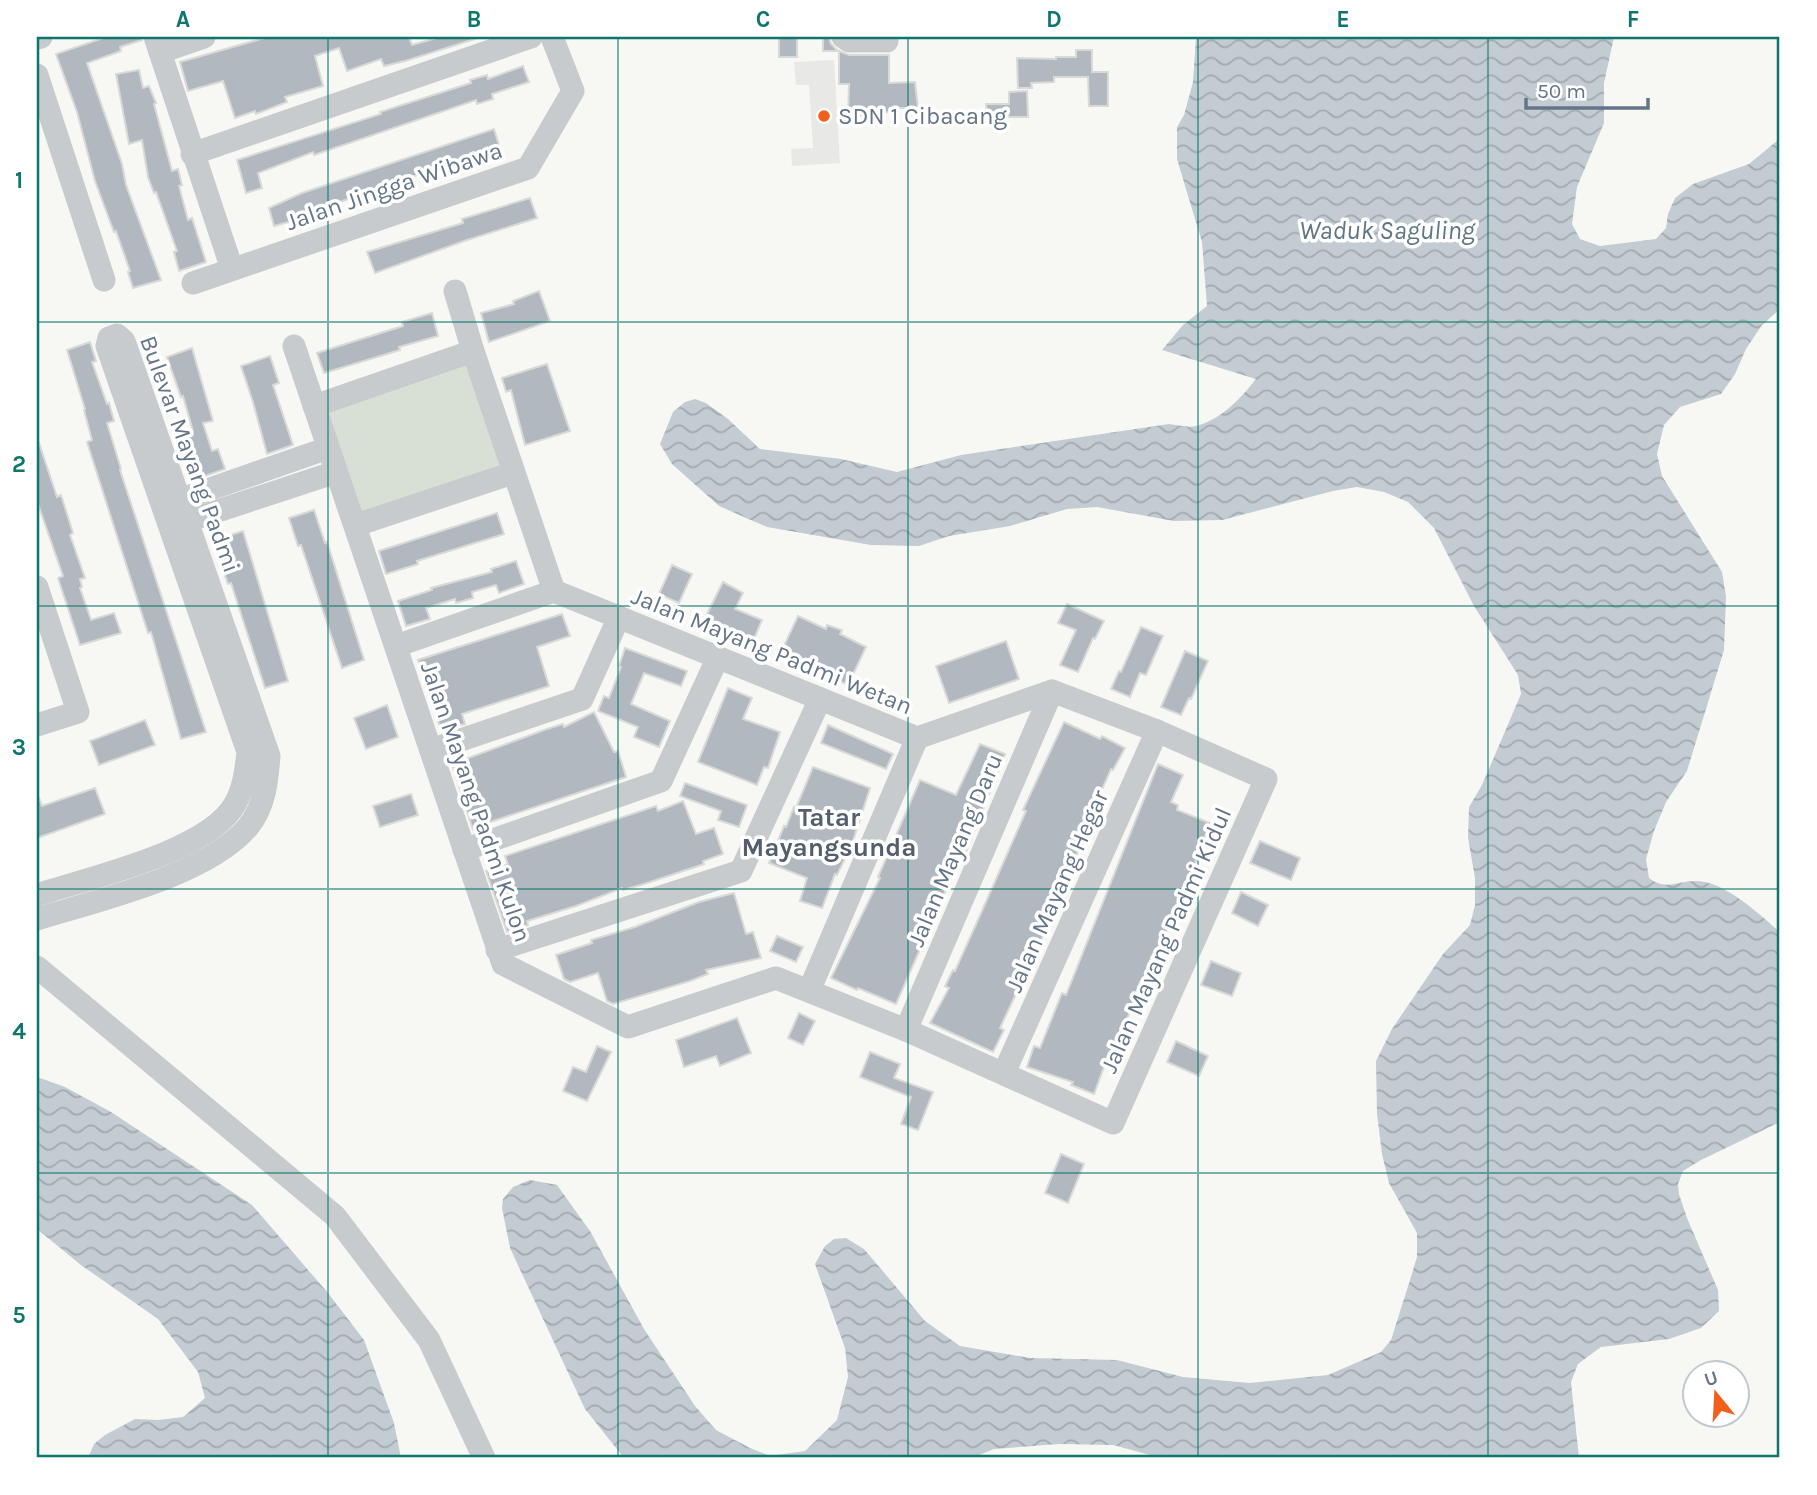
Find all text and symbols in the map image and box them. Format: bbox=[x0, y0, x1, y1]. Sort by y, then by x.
text: A bbox=[176, 6, 190, 33]
text: B bbox=[467, 6, 481, 33]
text: C bbox=[756, 6, 770, 33]
text: D bbox=[1046, 6, 1062, 33]
text: E bbox=[1336, 6, 1350, 33]
text: F bbox=[1627, 6, 1639, 33]
scale bar bbox=[1526, 66, 1649, 110]
text: 50 m bbox=[1537, 79, 1586, 103]
place label: SDN 1 Cibacang bbox=[838, 102, 1007, 130]
marker: SDN 1 Cibacang bbox=[816, 108, 832, 124]
street label: Jalan Jingga Wibawa bbox=[282, 136, 506, 236]
text: 1 bbox=[15, 167, 23, 194]
water label: Waduk Saguling bbox=[1299, 215, 1477, 246]
street label: Bulevar Mayang Padmi bbox=[134, 332, 246, 576]
text: 2 bbox=[12, 451, 26, 478]
street label: Jalan Mayang Padmi Wetan bbox=[627, 582, 917, 720]
street label: Jalan Mayang Padmi Kulon bbox=[415, 658, 537, 946]
text: 3 bbox=[12, 734, 26, 761]
street label: Jalan Mayang Daru bbox=[902, 749, 1008, 951]
street label: Jalan Mayang Hegar bbox=[1000, 785, 1114, 996]
district label: Tatar Mayangsunda bbox=[742, 802, 916, 863]
street label: Jalan Mayang Padmi Kidul bbox=[1095, 803, 1237, 1077]
text: 4 bbox=[12, 1018, 26, 1045]
text: 5 bbox=[12, 1302, 26, 1329]
north arrow bbox=[1680, 1358, 1750, 1428]
text: U bbox=[1701, 1366, 1721, 1391]

